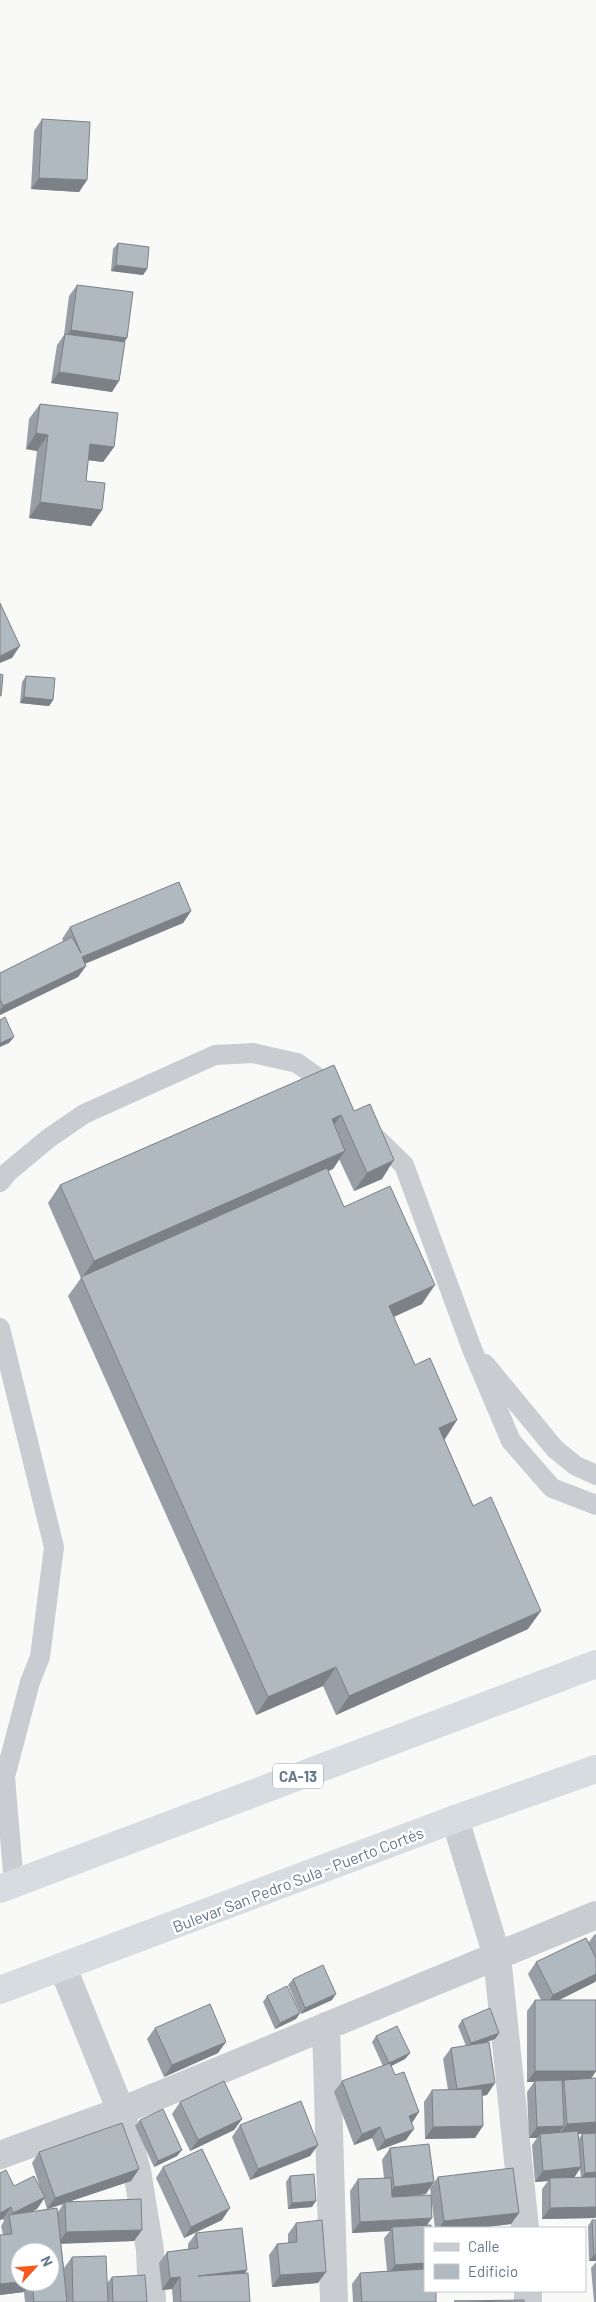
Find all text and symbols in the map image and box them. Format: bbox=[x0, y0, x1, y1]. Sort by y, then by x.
road number: CA-13 bbox=[273, 1764, 323, 1788]
street label: Bulevar San Pedro Sula - Puerto Cortés bbox=[170, 1822, 426, 1936]
legend bbox=[424, 2227, 586, 2292]
text: Calle bbox=[468, 2237, 500, 2255]
north arrow bbox=[10, 2242, 60, 2292]
text: N bbox=[37, 2253, 57, 2269]
text: Edificio bbox=[468, 2262, 518, 2280]

